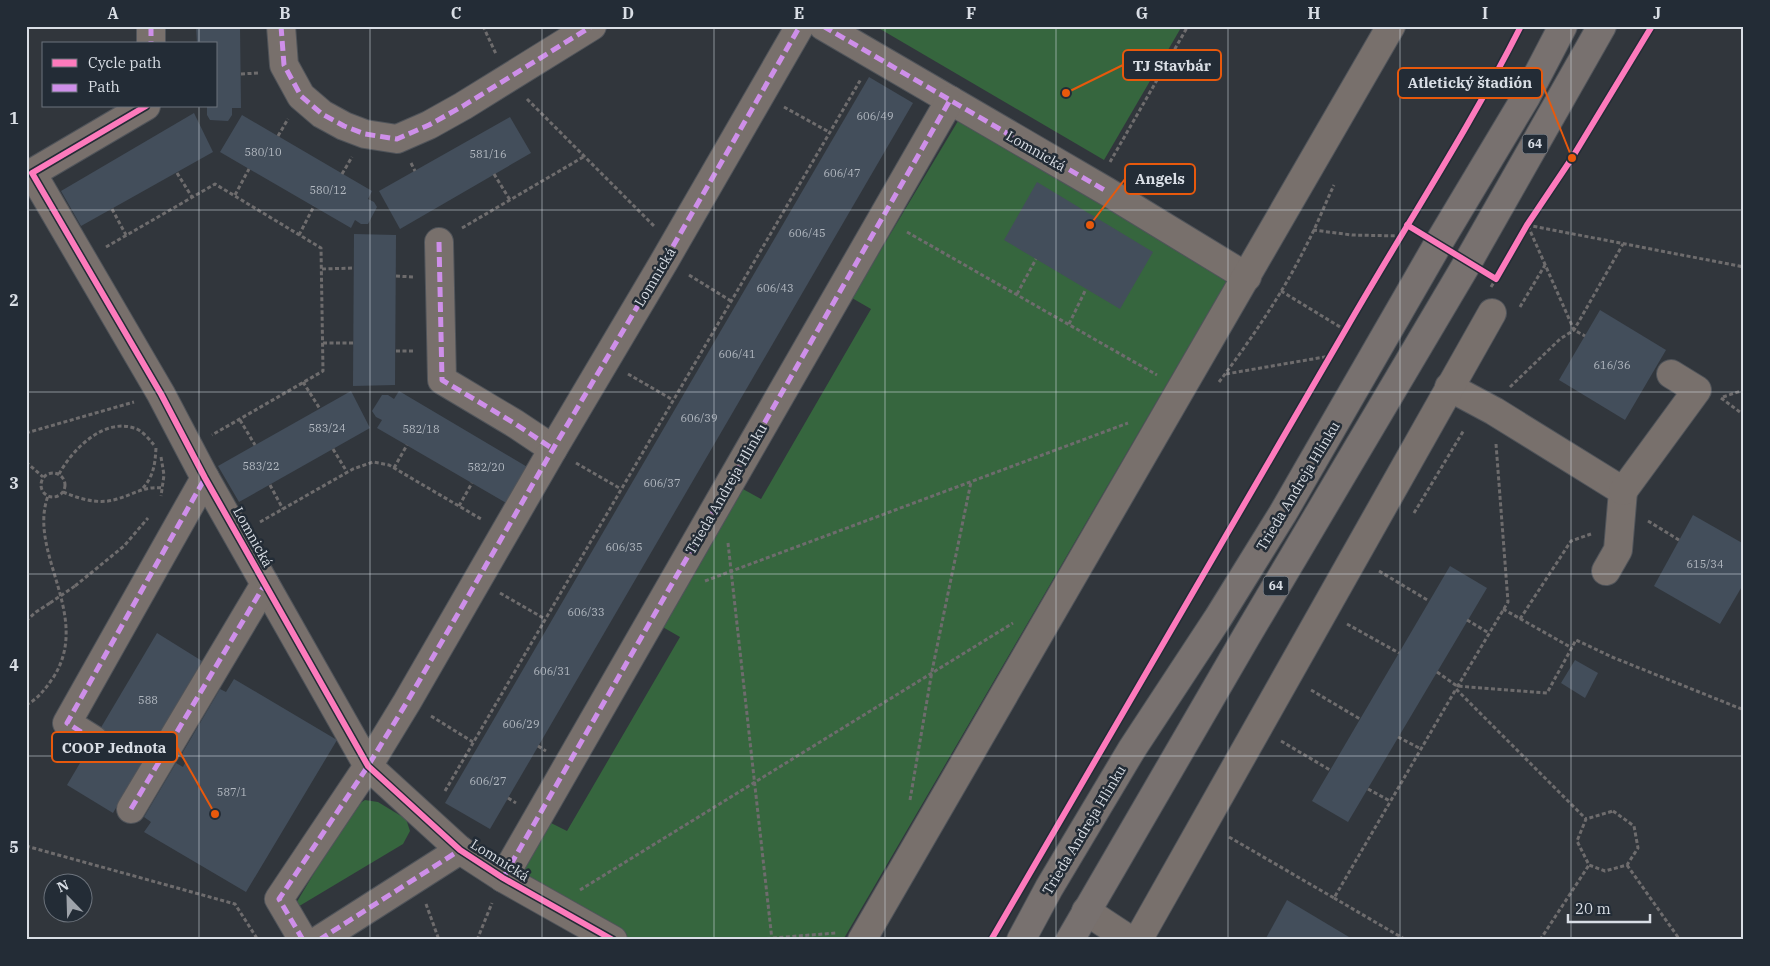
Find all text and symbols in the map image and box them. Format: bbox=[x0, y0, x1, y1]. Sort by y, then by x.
text: A bbox=[107, 3, 119, 23]
text: B bbox=[279, 3, 291, 23]
text: C bbox=[451, 3, 461, 23]
text: D bbox=[622, 3, 634, 23]
text: E bbox=[794, 3, 804, 23]
text: F bbox=[966, 3, 976, 23]
text: G bbox=[1136, 3, 1148, 23]
text: H bbox=[1308, 3, 1321, 23]
text: I bbox=[1482, 3, 1488, 23]
text: J bbox=[1653, 3, 1661, 23]
legend bbox=[42, 42, 218, 108]
callout: TJ Stavbár bbox=[1123, 50, 1221, 80]
text: Cycle path bbox=[88, 53, 161, 72]
text: TJ Stavbár bbox=[1133, 56, 1212, 75]
callout: Atletický štadión bbox=[1398, 68, 1542, 98]
text: Atletický štadión bbox=[1408, 73, 1532, 92]
text: Path bbox=[88, 77, 120, 96]
text: 1 bbox=[9, 108, 19, 128]
house number: 606/49 bbox=[856, 109, 894, 123]
street label: Lomnická bbox=[1003, 127, 1069, 175]
road number: 64 bbox=[1522, 134, 1548, 154]
house number: 580/10 bbox=[244, 145, 282, 159]
house number: 581/16 bbox=[469, 147, 507, 161]
callout: Angels bbox=[1125, 164, 1195, 194]
house number: 606/47 bbox=[823, 166, 861, 180]
text: Angels bbox=[1135, 169, 1185, 188]
house number: 580/12 bbox=[309, 183, 347, 197]
house number: 606/45 bbox=[788, 226, 826, 240]
street label: Lomnická bbox=[630, 244, 680, 310]
house number: 606/43 bbox=[756, 281, 794, 295]
text: 2 bbox=[9, 290, 19, 310]
house number: 606/41 bbox=[718, 347, 756, 361]
house number: 616/36 bbox=[1593, 358, 1631, 372]
house number: 606/39 bbox=[680, 411, 718, 425]
street label: Trieda Andreja Hlinku bbox=[1252, 418, 1344, 554]
street label: Trieda Andreja Hlinku bbox=[681, 420, 771, 557]
house number: 583/24 bbox=[308, 421, 346, 435]
house number: 582/18 bbox=[402, 422, 440, 436]
house number: 583/22 bbox=[242, 459, 280, 473]
house number: 582/20 bbox=[467, 460, 505, 474]
text: 3 bbox=[9, 473, 19, 493]
house number: 606/37 bbox=[643, 476, 681, 490]
street label: Lomnická bbox=[229, 504, 277, 571]
house number: 606/35 bbox=[605, 540, 643, 554]
house number: 615/34 bbox=[1686, 557, 1724, 571]
road number: 64 bbox=[1264, 576, 1288, 596]
house number: 606/33 bbox=[567, 605, 605, 619]
text: 4 bbox=[9, 655, 19, 675]
house number: 606/31 bbox=[533, 664, 571, 678]
house number: 588 bbox=[138, 693, 158, 707]
house number: 606/29 bbox=[502, 717, 540, 731]
callout: COOP Jednota bbox=[52, 732, 177, 762]
text: COOP Jednota bbox=[62, 738, 167, 757]
street label: Trieda Andreja Hlinku bbox=[1038, 762, 1130, 898]
house number: 606/27 bbox=[469, 774, 507, 788]
house number: 587/1 bbox=[217, 785, 247, 799]
street label: Lomnická bbox=[467, 835, 533, 885]
text: 5 bbox=[9, 837, 19, 857]
north arrow bbox=[42, 874, 92, 924]
text: N bbox=[54, 876, 72, 896]
scale bar bbox=[1568, 891, 1650, 923]
text: 20 m bbox=[1575, 899, 1611, 918]

